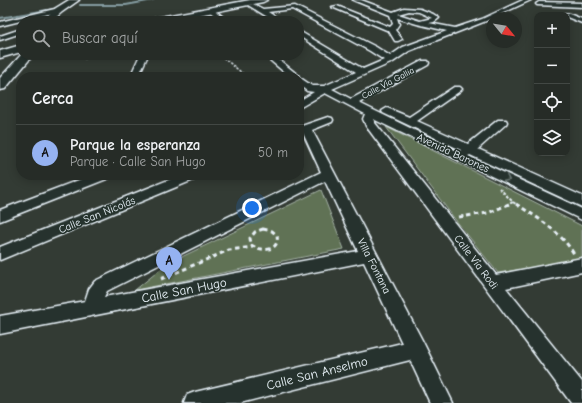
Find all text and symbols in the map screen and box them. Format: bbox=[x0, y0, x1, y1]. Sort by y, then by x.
north arrow bbox=[486, 12, 522, 48]
map controls bbox=[534, 12, 570, 156]
button: + bbox=[534, 12, 570, 48]
search box bbox=[16, 16, 304, 60]
icon: search bbox=[30, 27, 52, 49]
text: Buscar aquí bbox=[62, 29, 138, 47]
button: − bbox=[534, 48, 570, 84]
street label: Calle Vía Gallia bbox=[360, 65, 416, 101]
button: locate bbox=[534, 84, 570, 120]
text: Cerca bbox=[32, 89, 74, 108]
button: layers bbox=[534, 120, 570, 156]
street label: Avenida Barones bbox=[415, 130, 492, 176]
text: Parque la esperanza bbox=[70, 136, 200, 154]
text: A bbox=[41, 145, 49, 160]
text: 50 m bbox=[258, 145, 288, 160]
text: Parque · Calle San Hugo bbox=[70, 154, 206, 169]
one-way arrow bbox=[503, 174, 511, 182]
street label: Calle San Nicolás bbox=[57, 194, 138, 236]
your location bbox=[242, 198, 262, 218]
street label: Calle Vía Rodi bbox=[451, 232, 501, 292]
street label: Villa Fontana bbox=[354, 236, 394, 296]
pin: A bbox=[156, 247, 182, 280]
street label: Calle San Hugo bbox=[140, 274, 228, 306]
street label: Calle San Anselmo bbox=[265, 353, 369, 393]

